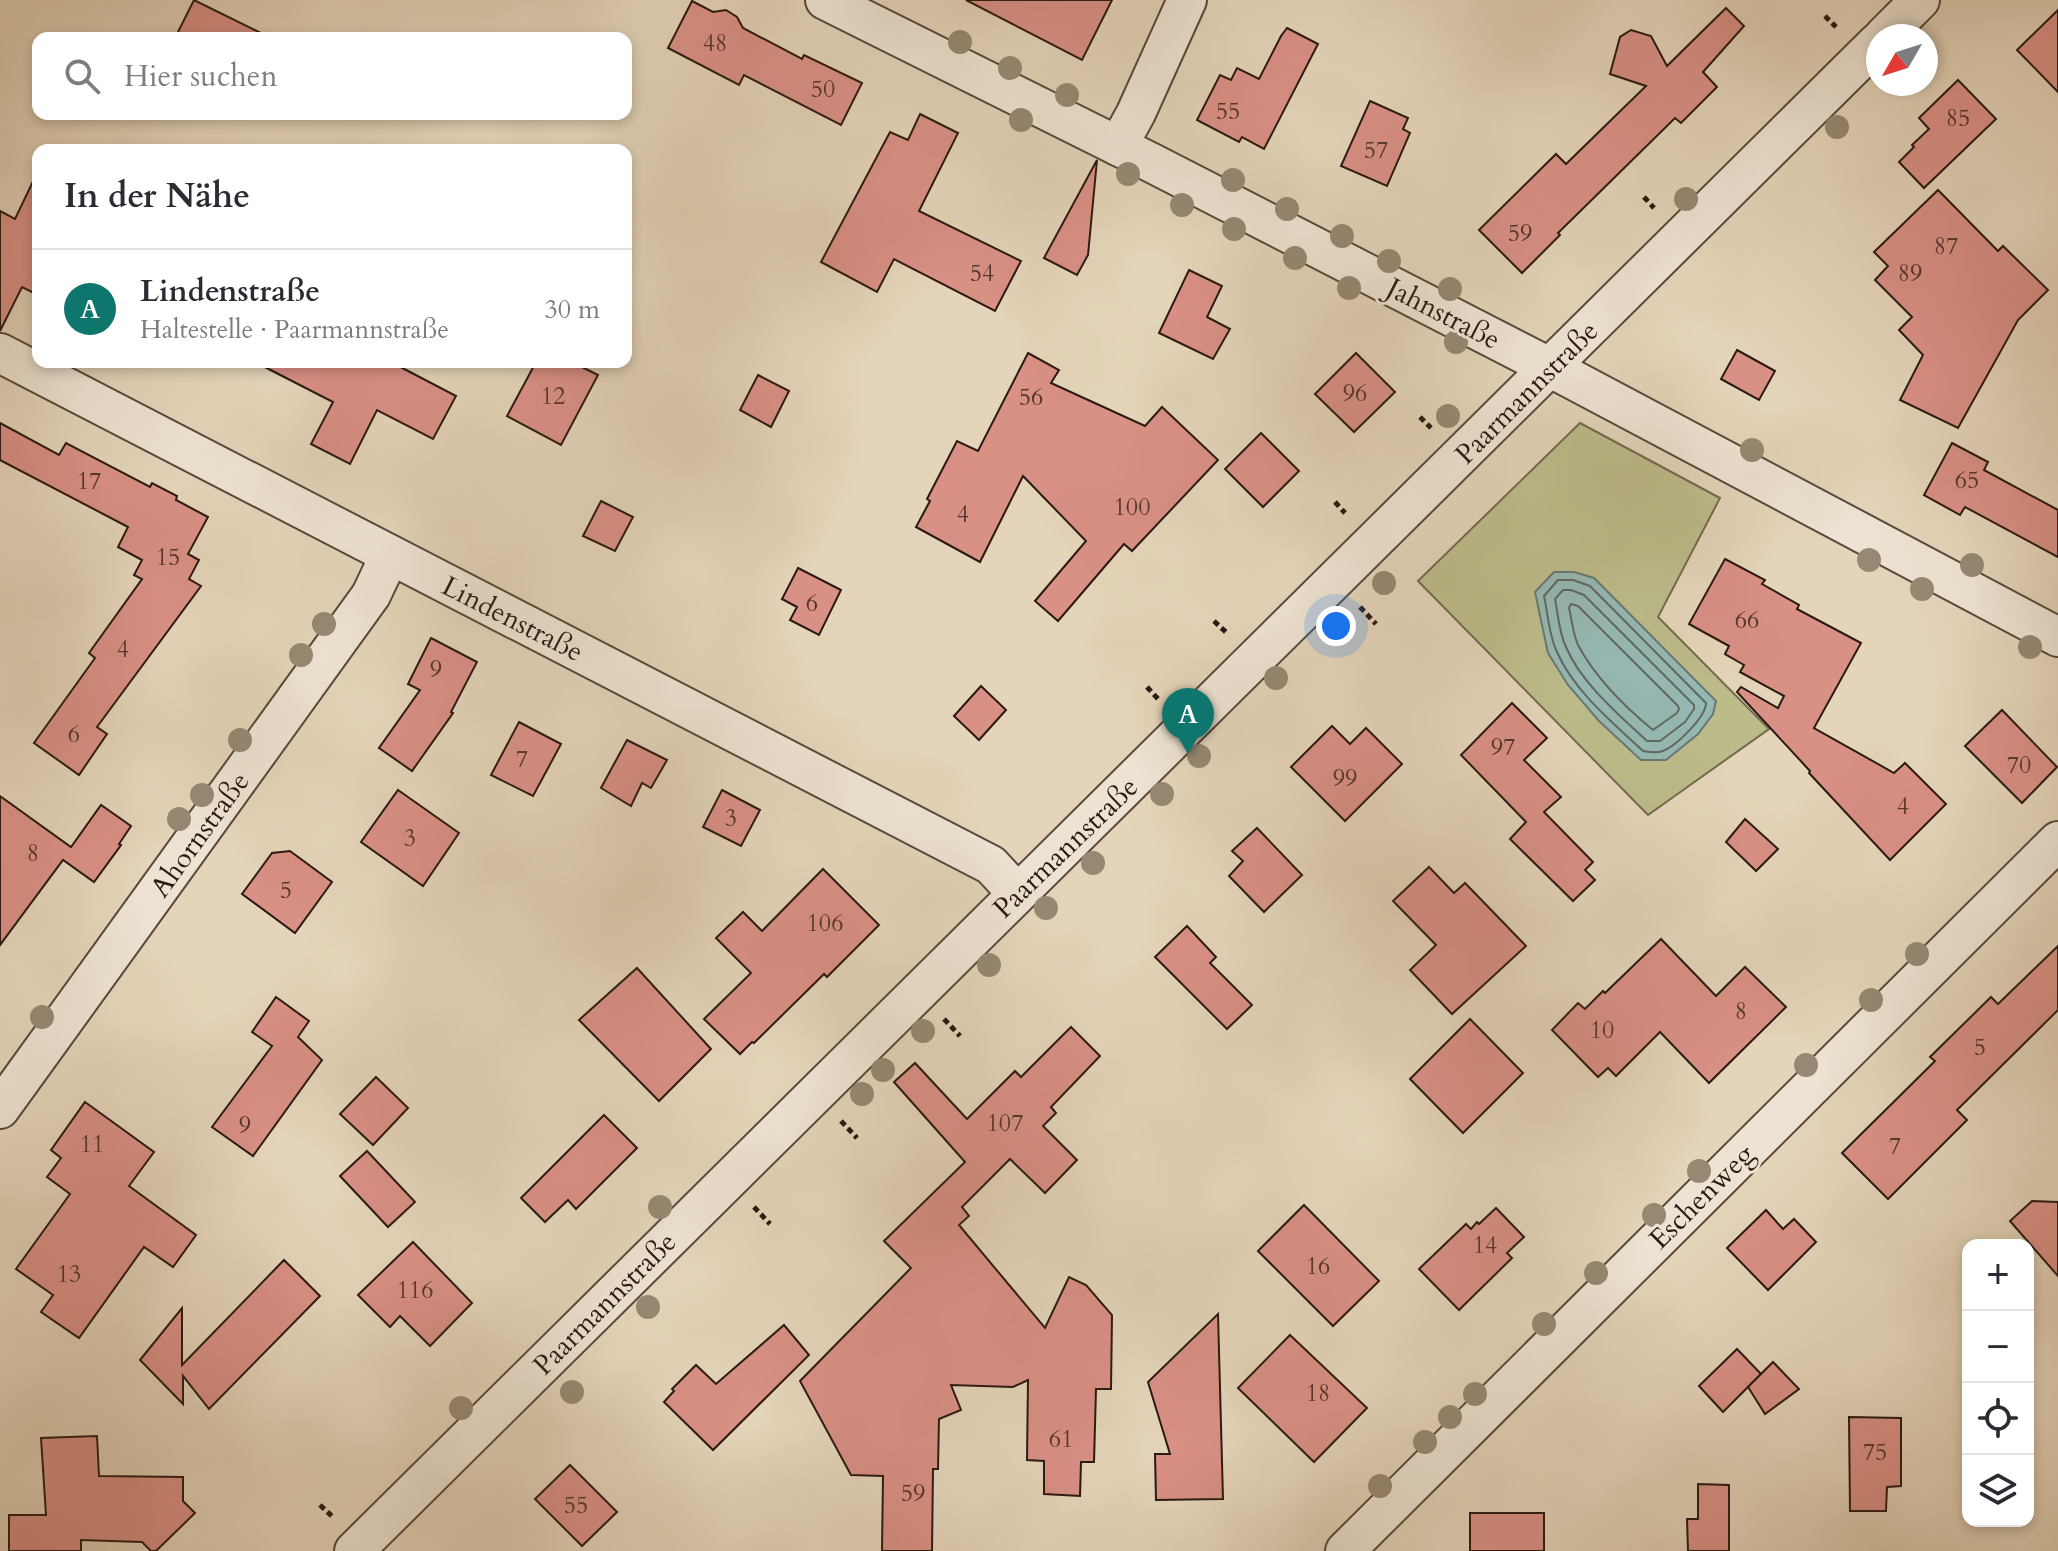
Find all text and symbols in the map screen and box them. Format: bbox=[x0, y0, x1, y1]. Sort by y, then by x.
north arrow bbox=[1866, 24, 1938, 96]
house number: 48 bbox=[703, 27, 727, 60]
search box bbox=[32, 32, 632, 120]
icon: search bbox=[60, 54, 104, 98]
text: Hier suchen bbox=[124, 56, 277, 97]
house number: 50 bbox=[811, 73, 835, 106]
house number: 55 bbox=[1216, 95, 1240, 128]
house number: 85 bbox=[1946, 102, 1970, 135]
house number: 57 bbox=[1364, 134, 1388, 167]
text: In der Nähe bbox=[64, 173, 250, 219]
house number: 59 bbox=[1508, 217, 1532, 250]
house number: 87 bbox=[1934, 230, 1958, 263]
house number: 54 bbox=[970, 257, 994, 290]
house number: 89 bbox=[1898, 257, 1922, 290]
street label: Jahnstraße bbox=[1377, 267, 1507, 359]
text: Lindenstraße bbox=[140, 271, 320, 312]
text: A bbox=[80, 292, 100, 327]
text: 30 m bbox=[544, 292, 600, 327]
text: Haltestelle · Paarmannstraße bbox=[140, 312, 449, 347]
street label: Paarmannstraße bbox=[1447, 313, 1607, 473]
house number: 96 bbox=[1343, 377, 1367, 410]
house number: 12 bbox=[541, 380, 565, 413]
house number: 56 bbox=[1019, 381, 1043, 414]
house number: 65 bbox=[1955, 464, 1979, 497]
house number: 17 bbox=[77, 465, 101, 498]
house number: 100 bbox=[1114, 491, 1150, 524]
house number: 4 bbox=[957, 498, 969, 531]
house number: 15 bbox=[156, 541, 180, 574]
street label: Lindenstraße bbox=[435, 567, 590, 671]
house number: 6 bbox=[806, 587, 818, 620]
house number: 66 bbox=[1735, 604, 1759, 637]
your location bbox=[1316, 606, 1356, 646]
house number: 4 bbox=[117, 633, 129, 666]
house number: 9 bbox=[430, 653, 442, 686]
pin: A bbox=[1162, 688, 1214, 754]
house number: 6 bbox=[68, 718, 80, 751]
house number: 97 bbox=[1491, 731, 1515, 764]
house number: 7 bbox=[516, 743, 528, 776]
house number: 70 bbox=[2007, 749, 2031, 782]
house number: 99 bbox=[1333, 762, 1357, 795]
street label: Ahornstraße bbox=[141, 764, 258, 905]
street label: Paarmannstraße bbox=[985, 769, 1147, 927]
house number: 4 bbox=[1897, 790, 1909, 823]
house number: 3 bbox=[725, 802, 737, 835]
house number: 3 bbox=[404, 822, 416, 855]
house number: 8 bbox=[27, 837, 39, 870]
house number: 5 bbox=[280, 874, 292, 907]
house number: 106 bbox=[807, 907, 843, 940]
house number: 8 bbox=[1735, 995, 1747, 1028]
house number: 10 bbox=[1590, 1014, 1614, 1047]
house number: 5 bbox=[1974, 1031, 1986, 1064]
house number: 107 bbox=[987, 1107, 1023, 1140]
house number: 9 bbox=[239, 1109, 251, 1142]
house number: 11 bbox=[80, 1128, 104, 1161]
house number: 7 bbox=[1889, 1130, 1901, 1163]
street label: Eschenweg bbox=[1641, 1136, 1763, 1258]
street label: Paarmannstraße bbox=[525, 1224, 685, 1384]
house number: 14 bbox=[1473, 1229, 1497, 1262]
map controls bbox=[1962, 1239, 2034, 1527]
button: + bbox=[1962, 1239, 2034, 1311]
house number: 16 bbox=[1306, 1250, 1330, 1283]
house number: 13 bbox=[57, 1258, 81, 1291]
house number: 116 bbox=[397, 1274, 433, 1307]
button: − bbox=[1962, 1311, 2034, 1383]
house number: 18 bbox=[1306, 1377, 1330, 1410]
button: locate bbox=[1962, 1383, 2034, 1455]
house number: 61 bbox=[1049, 1423, 1073, 1456]
house number: 75 bbox=[1863, 1436, 1887, 1469]
button: layers bbox=[1962, 1455, 2034, 1527]
house number: 59 bbox=[901, 1477, 925, 1510]
house number: 55 bbox=[564, 1489, 588, 1522]

